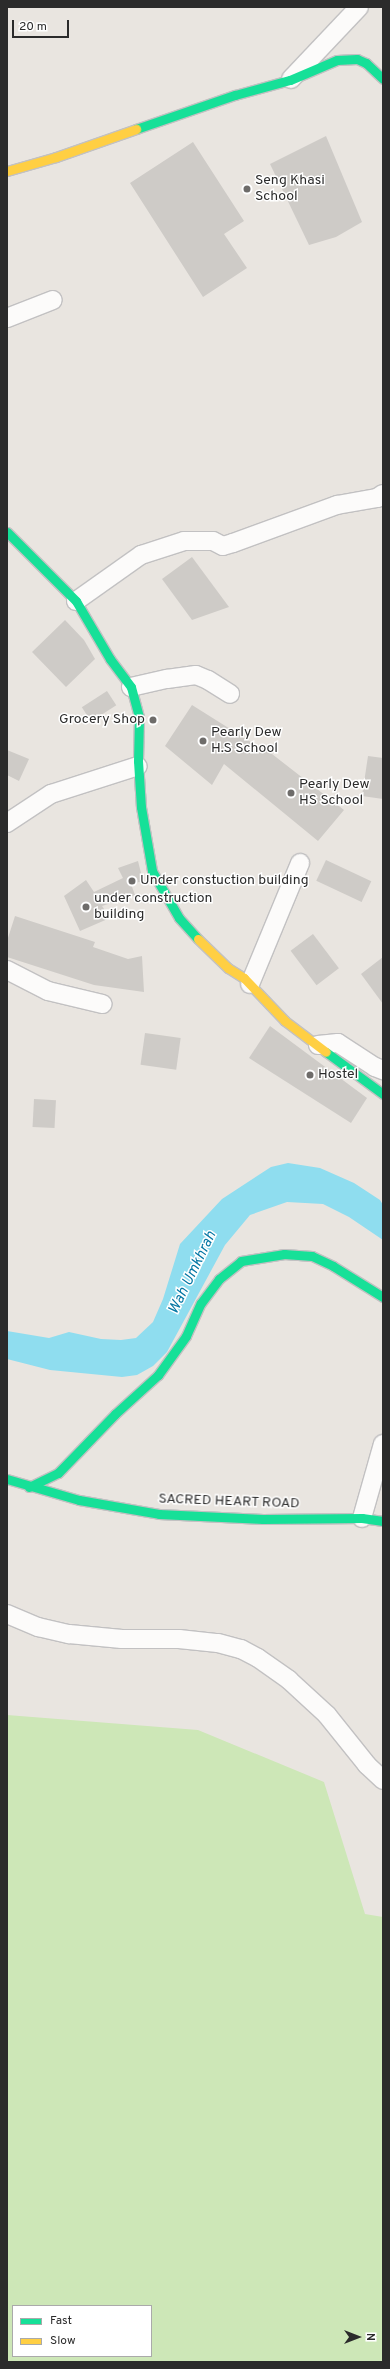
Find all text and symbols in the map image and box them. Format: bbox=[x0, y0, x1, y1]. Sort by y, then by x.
scale bar bbox=[14, 12, 71, 38]
text: 20 m bbox=[19, 19, 47, 35]
place label: Seng Khasi School bbox=[255, 173, 325, 206]
marker: Seng Khasi School bbox=[242, 184, 252, 194]
place label: Grocery Shop bbox=[59, 712, 145, 728]
marker: Grocery Shop bbox=[148, 715, 158, 725]
place label: Pearly Dew H.S School bbox=[211, 725, 281, 758]
marker: Pearly Dew H.S School bbox=[198, 736, 208, 746]
place label: Pearly Dew HS School bbox=[299, 777, 369, 810]
marker: Pearly Dew HS School bbox=[286, 788, 296, 798]
place label: Under constuction building bbox=[140, 873, 309, 889]
marker: Under constuction building bbox=[127, 876, 137, 886]
place label: under construction building bbox=[94, 891, 212, 924]
marker: under construction building bbox=[81, 902, 91, 912]
place label: Hostel bbox=[318, 1067, 358, 1083]
marker: Hostel bbox=[305, 1070, 315, 1080]
water label: Wah Umkhrah bbox=[165, 1228, 221, 1318]
street label: SACRED HEART ROAD bbox=[158, 1491, 300, 1513]
legend bbox=[12, 2305, 152, 2357]
text: Fast bbox=[50, 2313, 72, 2329]
north arrow bbox=[338, 2317, 378, 2357]
text: Slow bbox=[50, 2333, 76, 2349]
text: N bbox=[363, 2333, 377, 2341]

